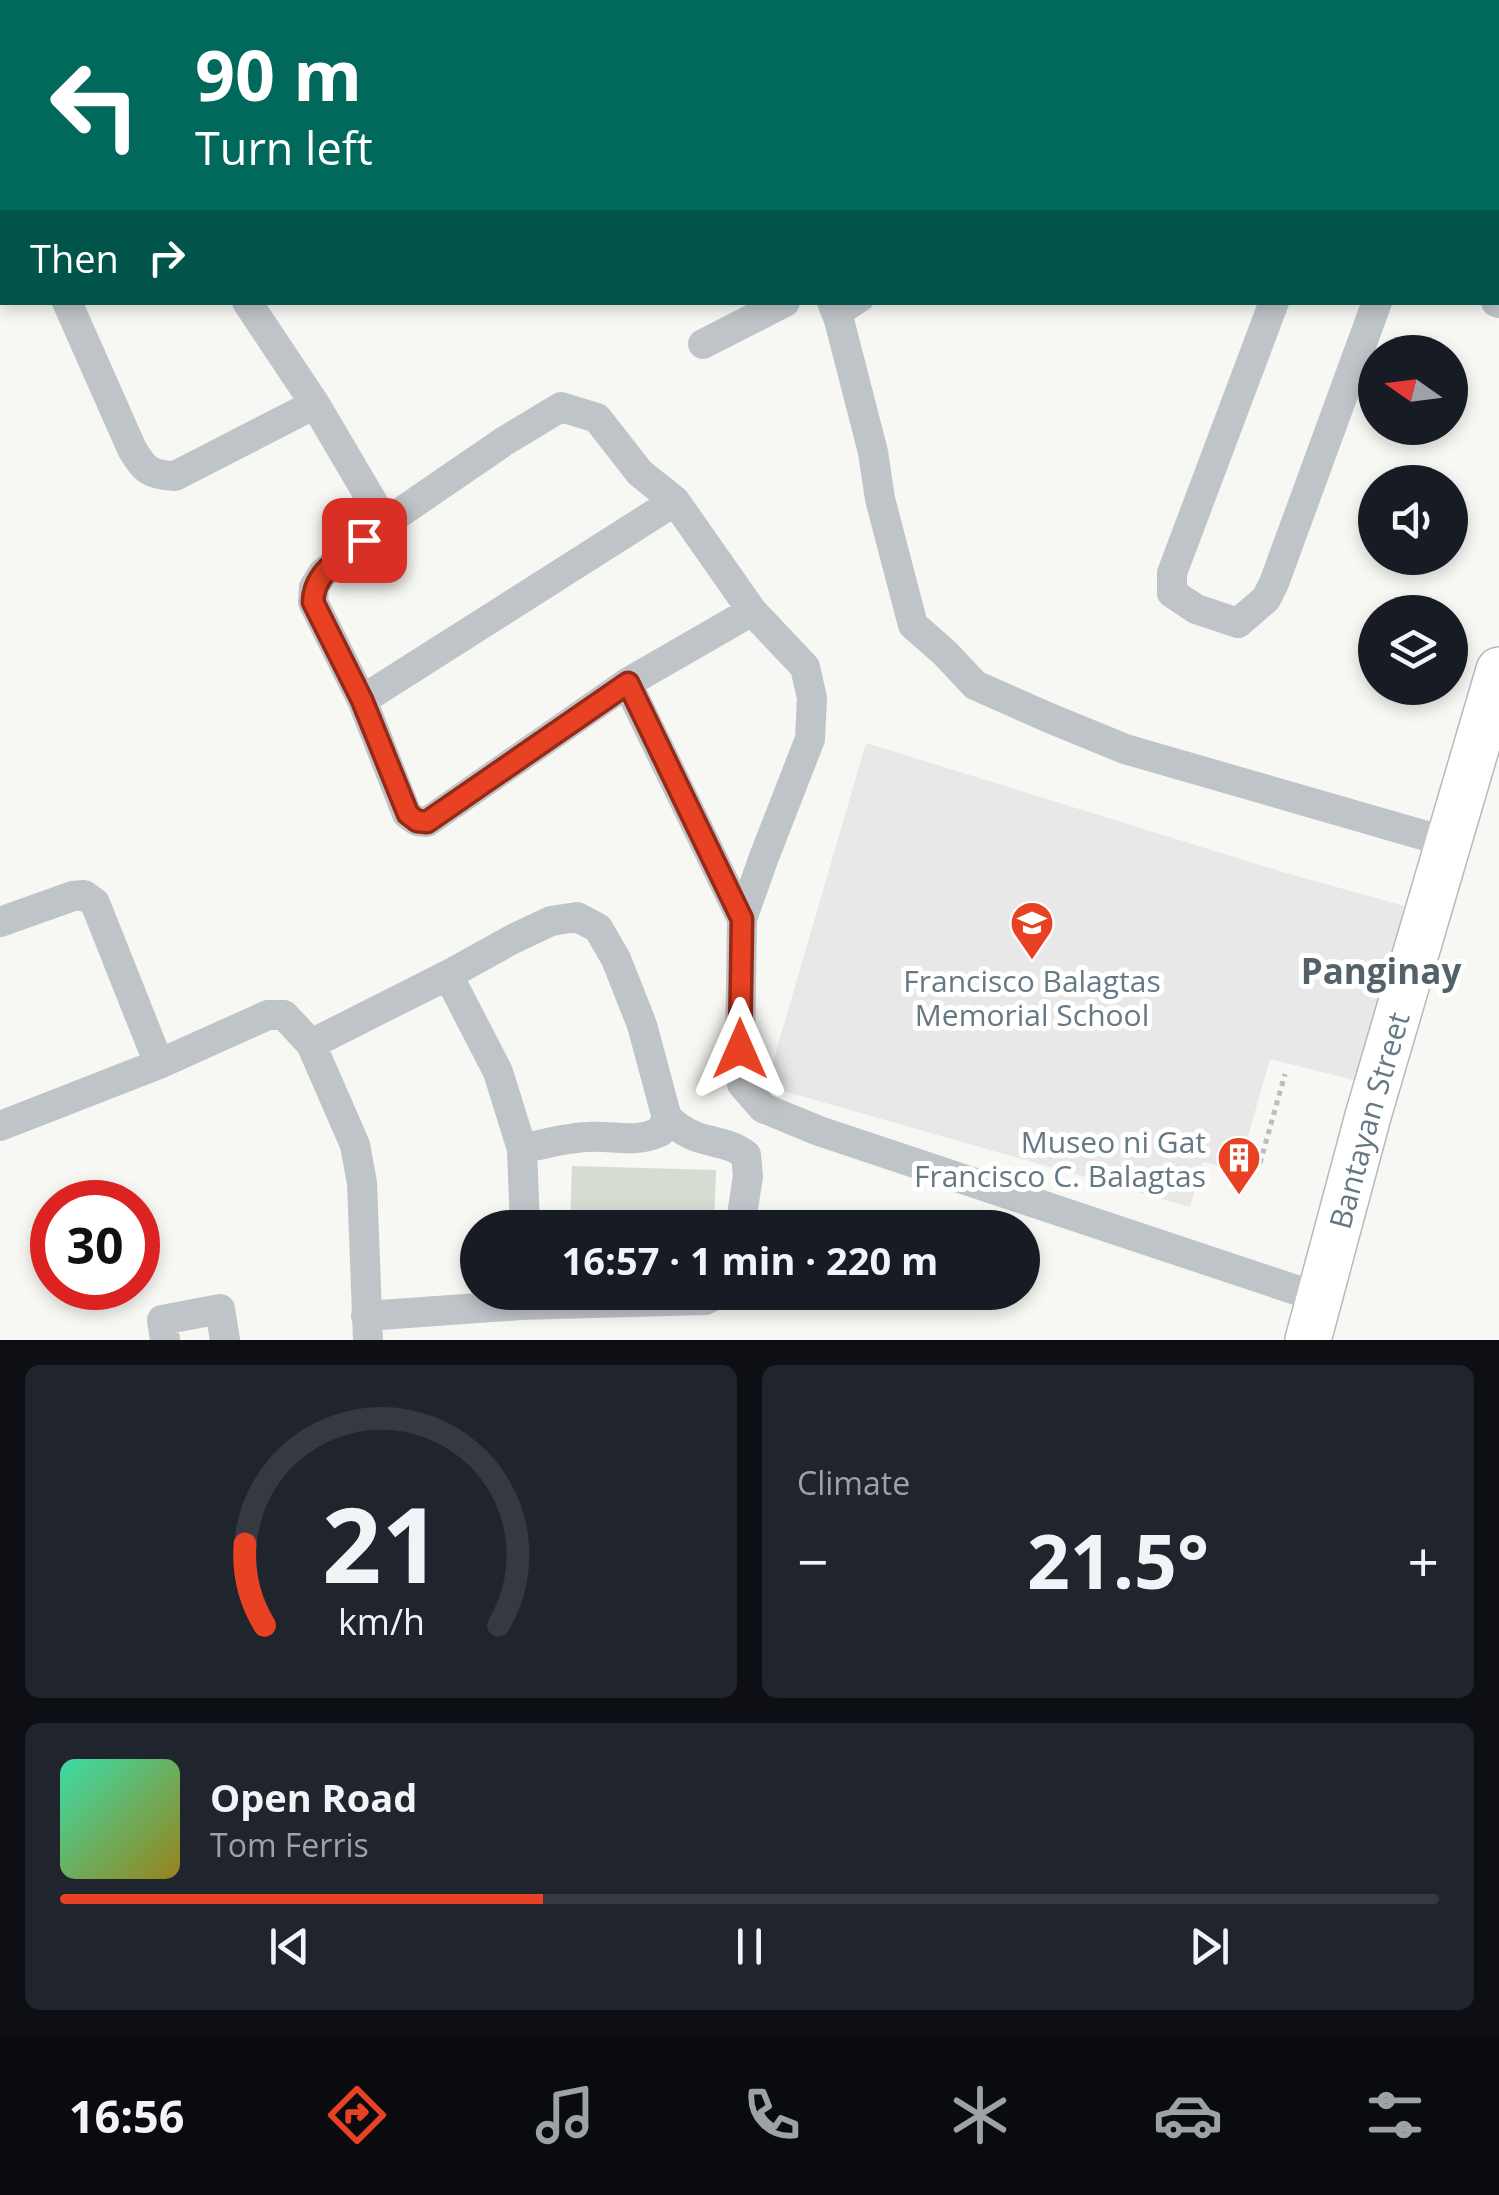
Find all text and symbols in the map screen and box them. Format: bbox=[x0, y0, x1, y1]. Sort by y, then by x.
text: 90 m bbox=[195, 26, 362, 122]
icon: left bbox=[30, 40, 160, 170]
text: Turn left bbox=[195, 117, 373, 178]
icon: right bbox=[139, 230, 194, 285]
text: Then bbox=[30, 232, 119, 284]
north arrow bbox=[1358, 335, 1468, 445]
map controls bbox=[1358, 335, 1468, 705]
button: sound bbox=[1358, 465, 1468, 575]
pin bbox=[322, 498, 407, 583]
icon: arrive bbox=[337, 513, 392, 568]
button: layers bbox=[1358, 595, 1468, 705]
school or university icon: Francisco Balagtas Memorial School bbox=[1009, 900, 1055, 961]
district label: Panginay bbox=[1301, 947, 1461, 994]
place label: Francisco Balagtas Memorial School bbox=[903, 960, 1161, 1035]
position arrow bbox=[688, 997, 792, 1101]
street label: Bantayan Street bbox=[1318, 1007, 1418, 1233]
place label: Museo ni Gat Francisco C. Balagtas bbox=[914, 1121, 1206, 1196]
building icon: Museo ni Gat Francisco C. Balagtas bbox=[1216, 1135, 1262, 1196]
speed limit sign: 30 bbox=[30, 1180, 160, 1310]
text: 16:57 · 1 min · 220 m bbox=[562, 1234, 938, 1286]
text: Climate bbox=[797, 1461, 910, 1504]
text: 21 bbox=[322, 1472, 440, 1613]
text: 21.5° bbox=[1027, 1509, 1209, 1611]
text: − bbox=[797, 1523, 828, 1598]
text: + bbox=[1408, 1523, 1439, 1598]
text: km/h bbox=[338, 1597, 424, 1645]
text: Open Road bbox=[210, 1771, 417, 1823]
text: Tom Ferris bbox=[210, 1823, 369, 1866]
icon: previous bbox=[262, 1919, 317, 1974]
icon: pause bbox=[722, 1919, 777, 1974]
icon: next bbox=[1182, 1919, 1237, 1974]
icon: directions bbox=[322, 2080, 392, 2150]
icon: music bbox=[530, 2080, 600, 2150]
icon: phone bbox=[737, 2080, 807, 2150]
icon: climate bbox=[945, 2080, 1015, 2150]
icon: car bbox=[1153, 2080, 1223, 2150]
icon: filters bbox=[1360, 2080, 1430, 2150]
text: 16:56 bbox=[69, 2085, 185, 2146]

